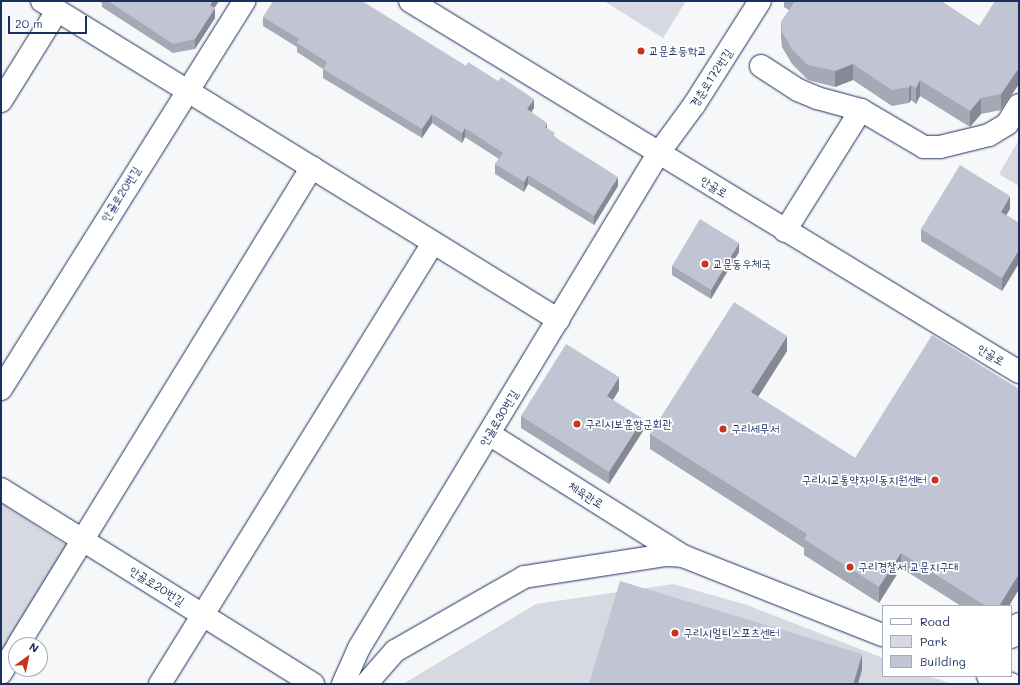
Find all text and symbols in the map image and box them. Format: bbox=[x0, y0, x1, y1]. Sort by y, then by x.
scale bar bbox=[10, 8, 89, 34]
text: 20 m bbox=[15, 15, 43, 31]
place label: 교문초등학교 bbox=[649, 44, 707, 58]
marker: 교문초등학교 bbox=[636, 46, 646, 56]
street label: 경춘로172번길 bbox=[687, 46, 735, 110]
street label: 안골로20번길 bbox=[98, 164, 144, 224]
street label: 안골로 bbox=[698, 173, 730, 201]
place label: 교문동우체국 bbox=[713, 257, 771, 271]
marker: 교문동우체국 bbox=[700, 259, 710, 269]
street label: 안골로 bbox=[975, 341, 1007, 369]
street label: 안골로30번길 bbox=[477, 387, 521, 449]
place label: 구리시보훈향군회관 bbox=[585, 417, 672, 431]
marker: 구리시보훈향군회관 bbox=[572, 419, 582, 429]
place label: 구리세무서 bbox=[731, 422, 779, 436]
marker: 구리세무서 bbox=[718, 424, 728, 434]
place label: 구리시교통약자이동지원센터 bbox=[801, 473, 927, 487]
marker: 구리시교통약자이동지원센터 bbox=[930, 475, 940, 485]
street label: 체육관로 bbox=[566, 479, 606, 511]
place label: 구리경찰서 교문지구대 bbox=[858, 560, 958, 574]
marker: 구리경찰서 교문지구대 bbox=[845, 562, 855, 572]
street label: 안골로20번길 bbox=[127, 563, 187, 609]
legend bbox=[882, 605, 1012, 677]
text: Road bbox=[920, 613, 950, 629]
place label: 구리시멀티스포츠센터 bbox=[683, 626, 780, 640]
marker: 구리시멀티스포츠센터 bbox=[670, 628, 680, 638]
text: Park bbox=[920, 633, 947, 649]
north arrow bbox=[8, 637, 48, 677]
text: N bbox=[27, 639, 42, 656]
text: Building bbox=[920, 653, 966, 669]

